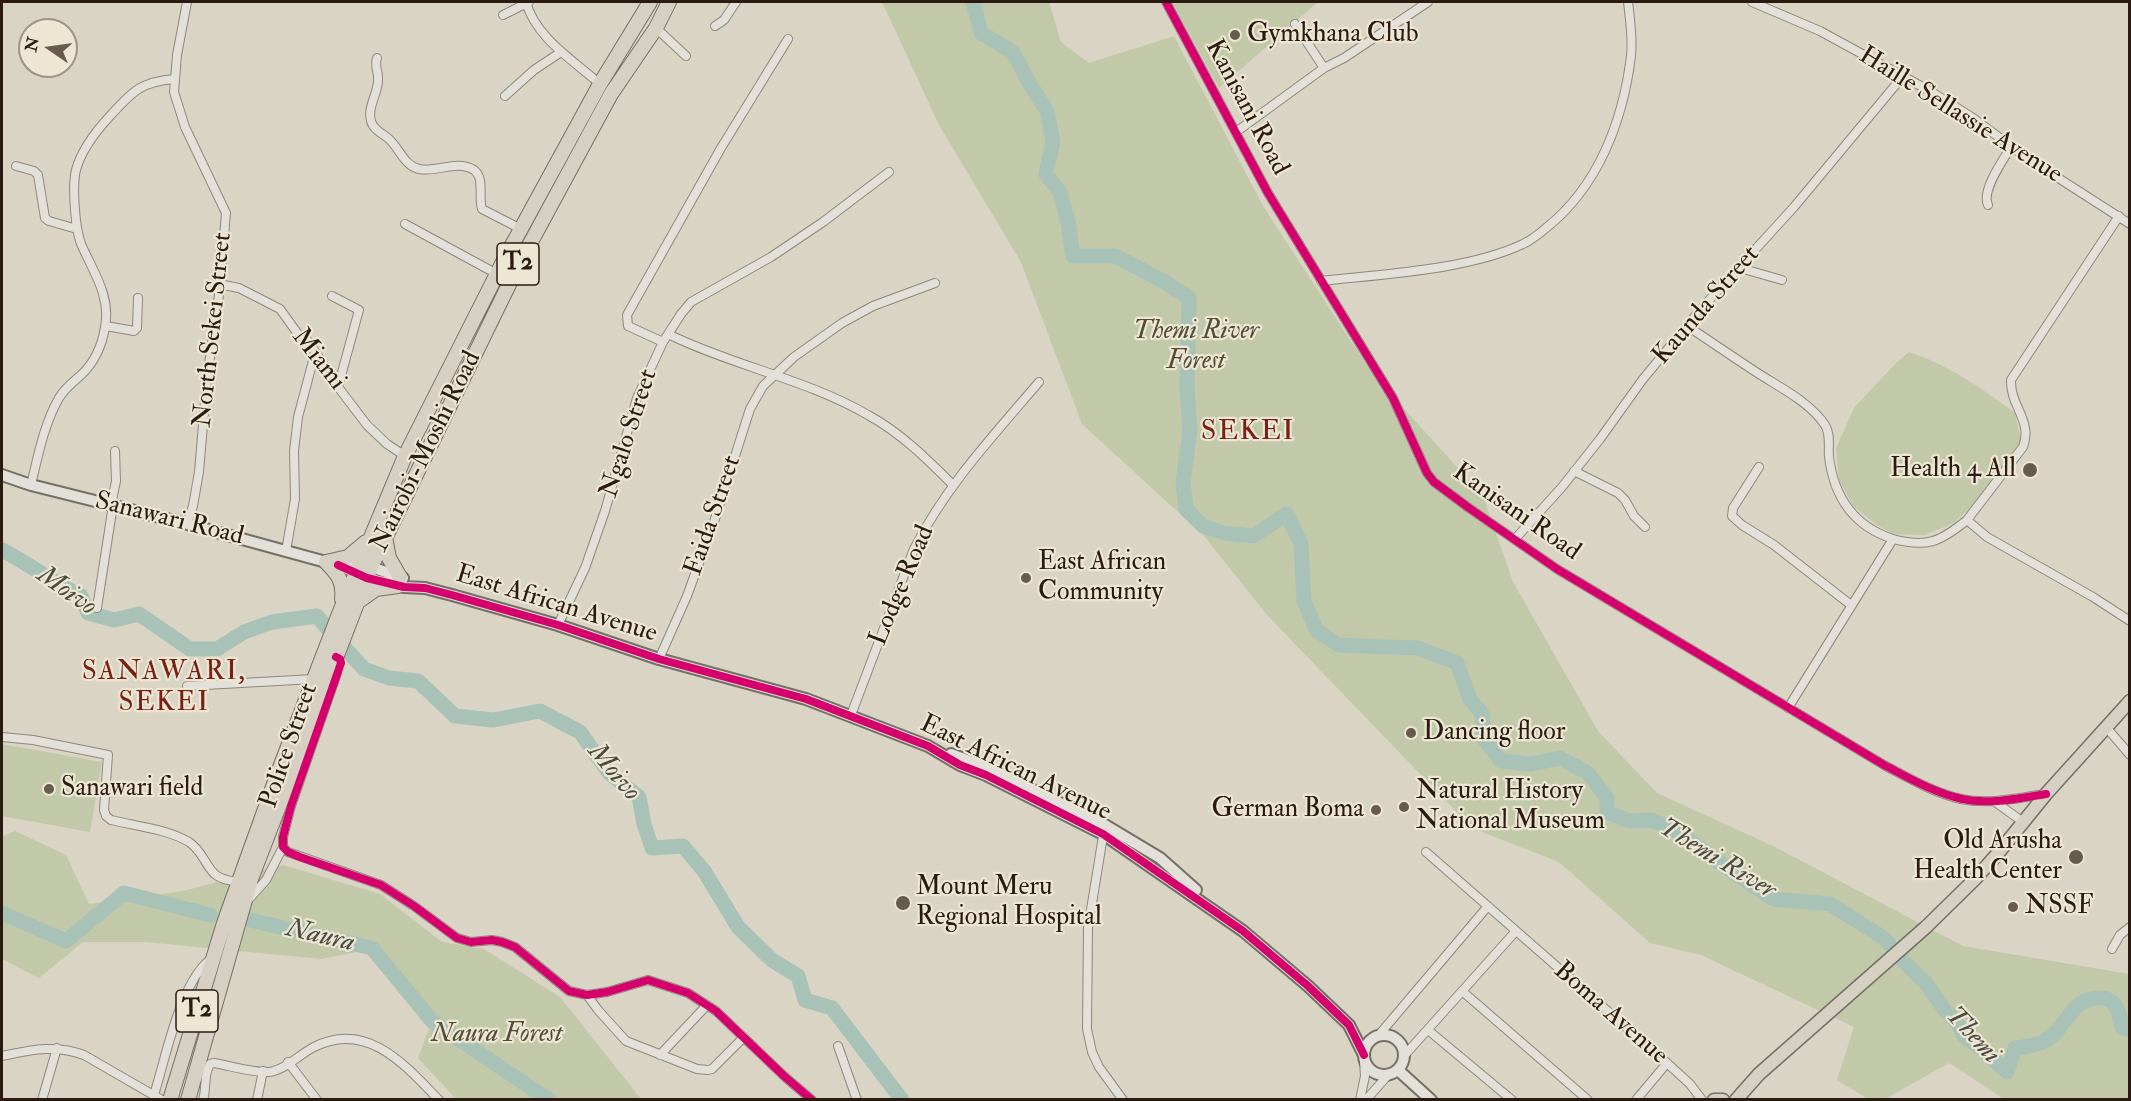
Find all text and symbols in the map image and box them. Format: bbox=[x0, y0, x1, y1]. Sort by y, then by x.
north arrow bbox=[18, 18, 78, 78]
place label: Gymkhana Club bbox=[1247, 19, 1418, 51]
marker: Gymkhana Club bbox=[1228, 28, 1242, 42]
text: N bbox=[21, 35, 44, 54]
street label: Kanisani Road bbox=[1197, 35, 1295, 181]
street label: Haille Sellassie Avenue bbox=[1852, 41, 2068, 191]
street label: North Sekei Street bbox=[188, 231, 240, 429]
street label: Kaunda Street bbox=[1647, 240, 1767, 372]
road number: T2 bbox=[497, 243, 539, 285]
park label: Themi River Forest bbox=[1133, 316, 1259, 378]
street label: Miami bbox=[284, 323, 352, 397]
street label: Nairobi-Moshi Road bbox=[365, 347, 489, 557]
street label: Ngalo Street bbox=[595, 366, 665, 502]
district label: SEKEI bbox=[1201, 416, 1295, 450]
street label: Faida Street bbox=[679, 452, 749, 580]
place label: Health 4 All bbox=[1890, 454, 2016, 486]
street label: Kanisani Road bbox=[1446, 458, 1586, 568]
marker: Health 4 All bbox=[2021, 461, 2039, 479]
street label: Sanawari Road bbox=[91, 486, 247, 554]
street label: Lodge Road bbox=[864, 521, 942, 651]
place label: East African Community bbox=[1038, 547, 1166, 608]
water label: Moivo bbox=[30, 560, 102, 624]
street label: East African Avenue bbox=[452, 560, 660, 650]
marker: East African Community bbox=[1019, 571, 1033, 585]
district label: SANAWARI, SEKEI bbox=[82, 657, 246, 720]
street label: Police Street bbox=[254, 680, 326, 812]
street label: East African Avenue bbox=[914, 709, 1116, 829]
place label: Dancing floor bbox=[1423, 717, 1565, 749]
marker: Dancing floor bbox=[1404, 726, 1418, 740]
water label: Moivo bbox=[580, 737, 646, 809]
place label: Sanawari field bbox=[61, 773, 203, 805]
place label: Natural History National Museum bbox=[1416, 776, 1605, 838]
marker: Sanawari field bbox=[42, 782, 56, 796]
place label: German Boma bbox=[1211, 794, 1364, 826]
marker: Natural History National Museum bbox=[1397, 800, 1411, 814]
marker: German Boma bbox=[1369, 803, 1383, 817]
water label: Themi River bbox=[1653, 812, 1781, 908]
place label: Old Arusha Health Center bbox=[1913, 826, 2062, 888]
marker: Old Arusha Health Center bbox=[2067, 848, 2085, 866]
place label: Mount Meru Regional Hospital bbox=[916, 872, 1102, 934]
place label: NSSF bbox=[2025, 891, 2094, 923]
marker: Mount Meru Regional Hospital bbox=[894, 894, 912, 912]
marker: NSSF bbox=[2006, 900, 2020, 914]
water label: Naura bbox=[283, 913, 357, 961]
street label: Boma Avenue bbox=[1546, 956, 1674, 1072]
road number: T2 bbox=[176, 990, 218, 1032]
water label: Themi bbox=[1938, 1001, 2006, 1071]
park label: Naura Forest bbox=[432, 1019, 562, 1051]

